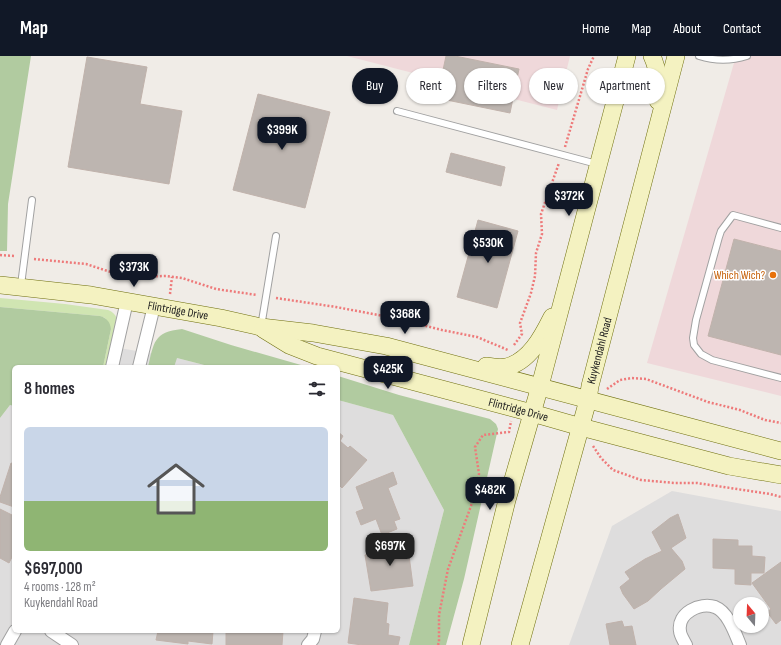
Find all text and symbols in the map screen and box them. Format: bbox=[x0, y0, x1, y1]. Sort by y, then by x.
text: Map bbox=[20, 17, 48, 40]
text: Home bbox=[582, 20, 610, 37]
text: Map bbox=[632, 20, 651, 37]
text: About bbox=[673, 20, 701, 37]
text: Contact bbox=[723, 20, 761, 37]
chip: Buy bbox=[352, 68, 398, 104]
chip: Rent bbox=[406, 68, 456, 104]
chip: Filters bbox=[464, 68, 521, 104]
chip: New bbox=[529, 68, 578, 104]
chip: Apartment bbox=[586, 68, 665, 104]
pin: $399K bbox=[254, 117, 310, 151]
text: $399K bbox=[266, 122, 298, 138]
pin: $372K bbox=[541, 183, 597, 217]
text: $372K bbox=[554, 188, 584, 204]
pin: $530K bbox=[460, 230, 516, 264]
text: $530K bbox=[473, 235, 503, 251]
pin: $373K bbox=[106, 254, 162, 288]
text: $373K bbox=[119, 259, 149, 275]
place label: Which Wich? bbox=[714, 268, 765, 283]
marker: Which Wich? bbox=[768, 270, 778, 280]
street label: Flintridge Drive bbox=[147, 298, 210, 323]
pin: $368K bbox=[377, 301, 433, 335]
text: $368K bbox=[389, 306, 421, 322]
street label: Kuykendahl Road bbox=[583, 316, 615, 386]
pin: $425K bbox=[360, 356, 416, 390]
text: $425K bbox=[373, 361, 403, 377]
icon: filters bbox=[306, 378, 328, 400]
text: 8 homes bbox=[24, 379, 75, 399]
street label: Flintridge Drive bbox=[487, 394, 550, 425]
icon: home bbox=[140, 453, 212, 525]
pin: $482K bbox=[462, 477, 518, 511]
text: $482K bbox=[474, 482, 506, 498]
pin: $697K bbox=[362, 533, 418, 567]
text: $697K bbox=[374, 538, 406, 554]
text: $697,000 bbox=[24, 559, 83, 579]
text: 4 rooms · 128 m² bbox=[24, 579, 96, 595]
text: Kuykendahl Road bbox=[24, 595, 98, 611]
north arrow bbox=[733, 597, 769, 633]
map controls bbox=[733, 597, 769, 633]

